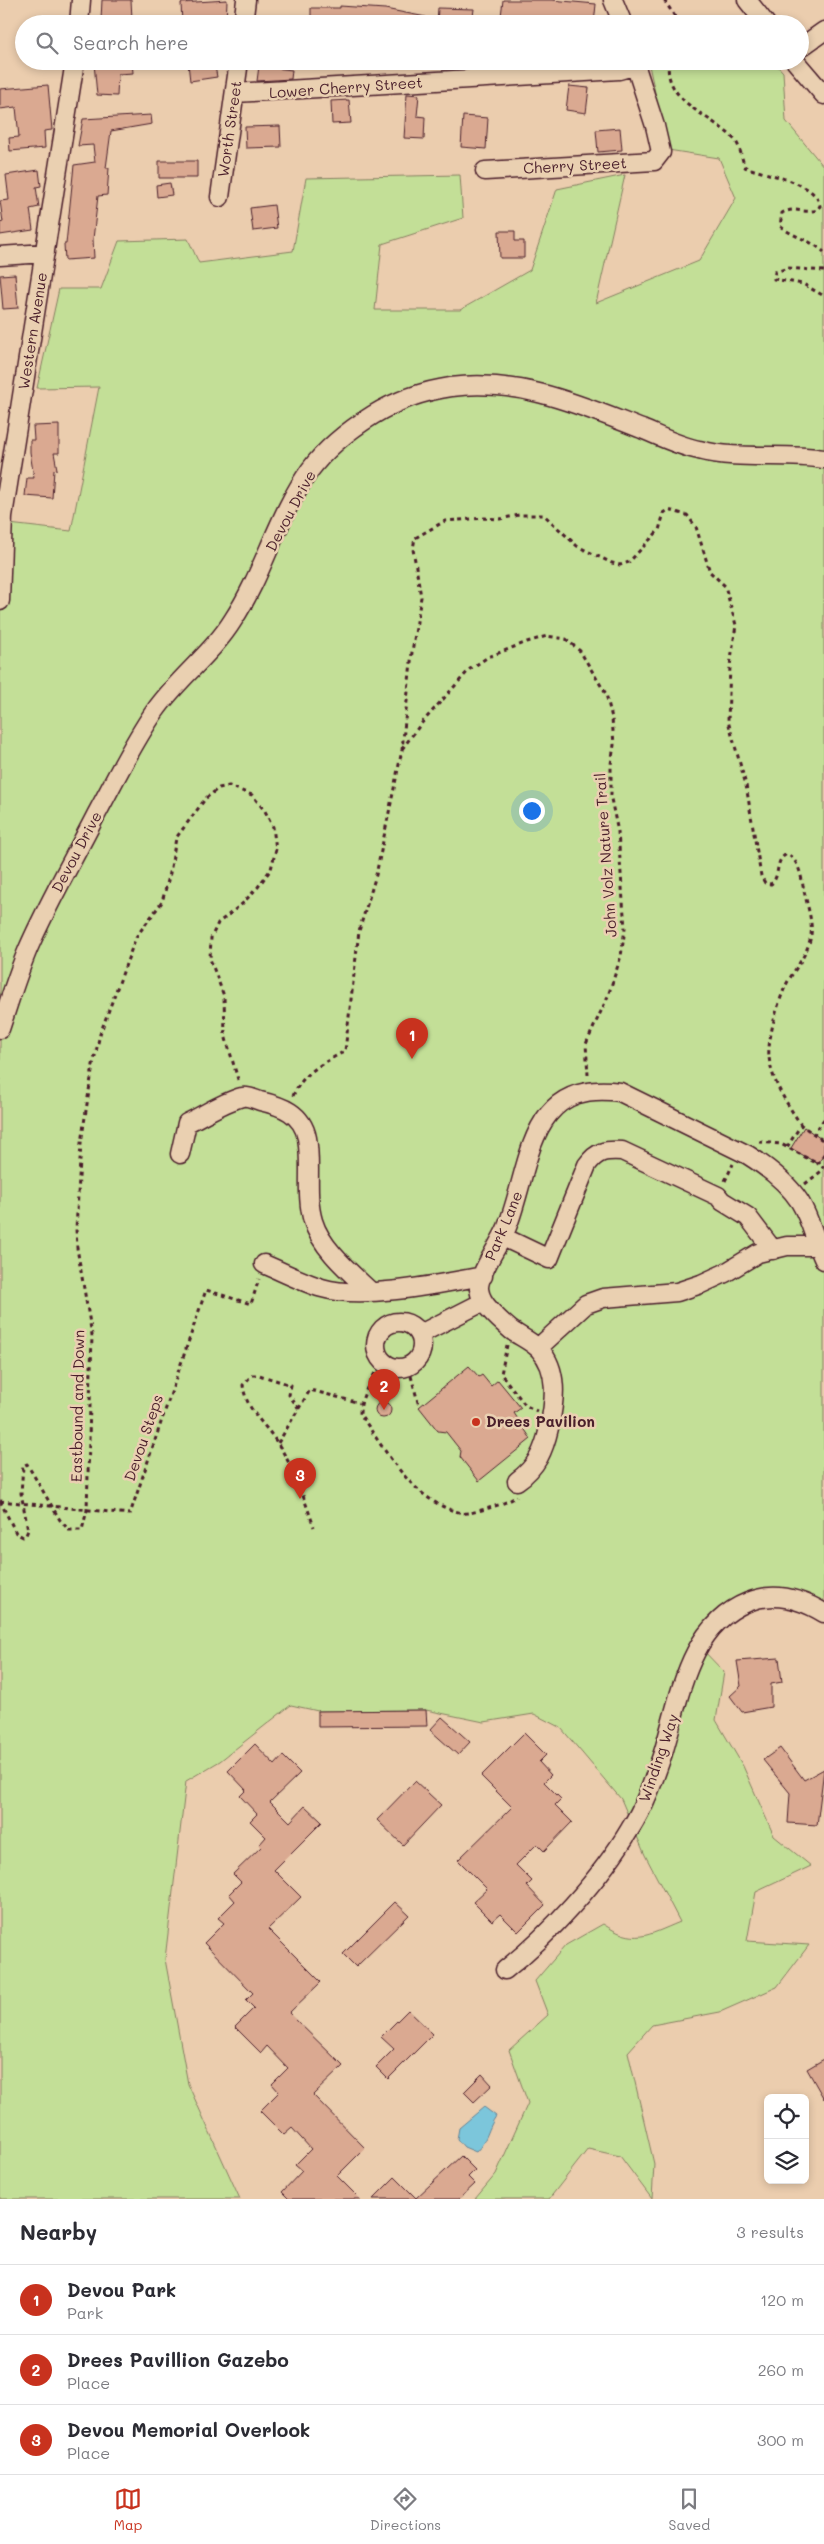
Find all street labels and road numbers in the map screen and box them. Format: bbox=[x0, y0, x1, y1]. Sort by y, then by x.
street label: Lower Cherry Street bbox=[268, 72, 423, 102]
street label: Worth Street bbox=[212, 79, 246, 178]
street label: Cherry Street bbox=[523, 152, 627, 178]
street label: Western Avenue bbox=[13, 271, 51, 391]
street label: Devou Drive bbox=[260, 467, 320, 555]
street label: John Volz Nature Trail bbox=[589, 772, 621, 938]
street label: Devou Drive bbox=[46, 808, 106, 896]
street label: Park Lane bbox=[479, 1188, 527, 1263]
street label: Eastbound and Down bbox=[66, 1330, 88, 1482]
street label: Devou Steps bbox=[119, 1392, 167, 1484]
street label: Winding Way bbox=[634, 1711, 683, 1805]

